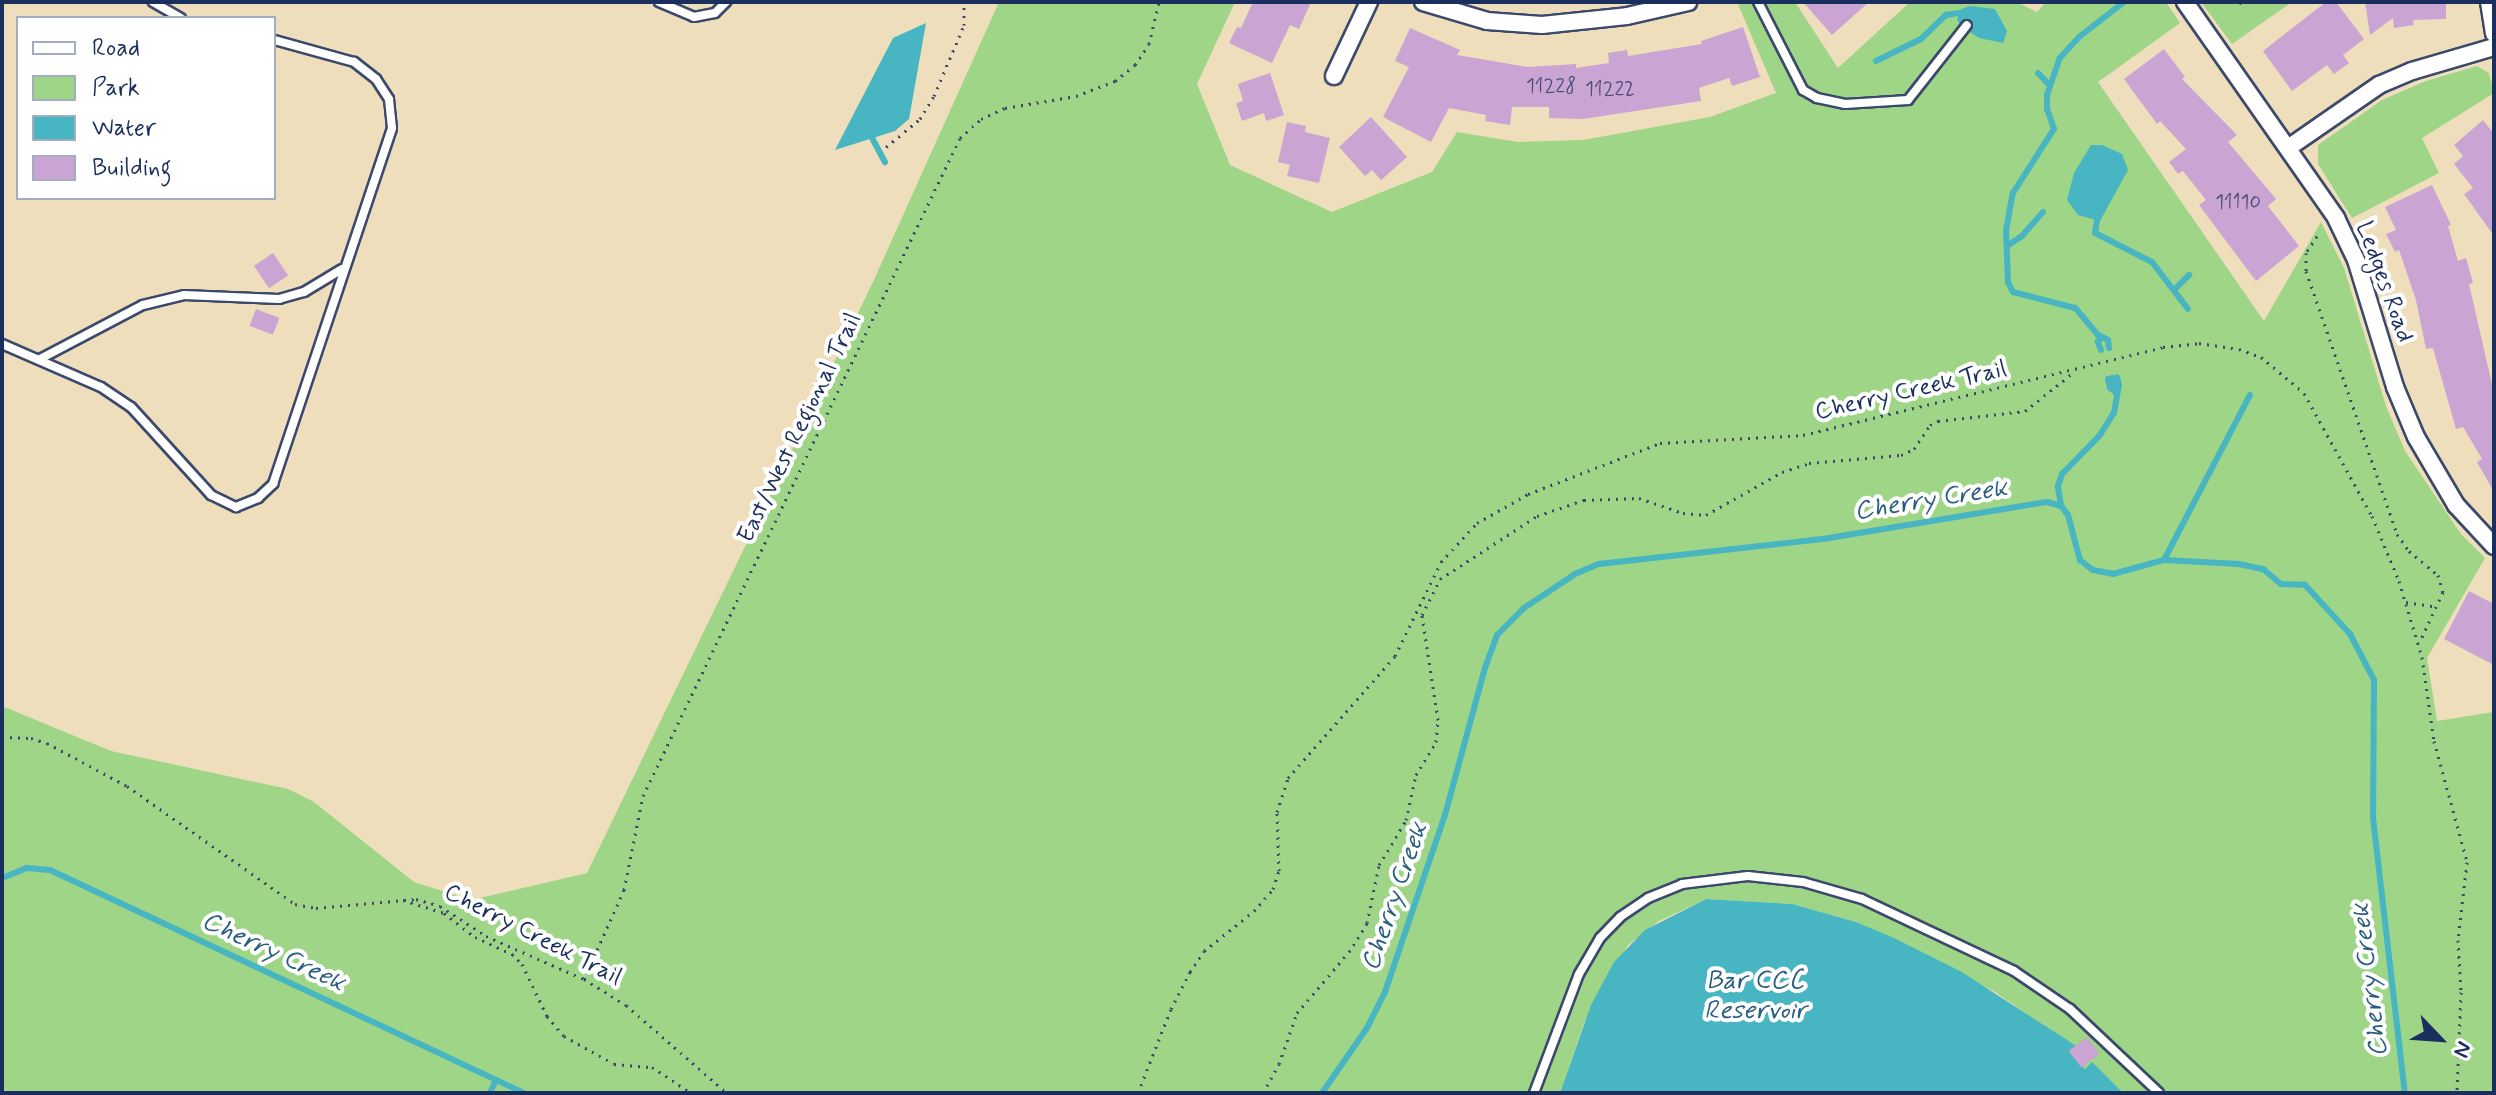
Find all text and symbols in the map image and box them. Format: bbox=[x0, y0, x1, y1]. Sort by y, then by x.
legend bbox=[16, 16, 276, 200]
text: Road bbox=[92, 33, 140, 64]
text: Park bbox=[92, 73, 140, 104]
house number: 11228 bbox=[1526, 74, 1576, 98]
house number: 11222 bbox=[1585, 77, 1635, 101]
text: Water bbox=[92, 113, 156, 144]
text: Building bbox=[92, 153, 172, 184]
house number: 11110 bbox=[2215, 190, 2261, 214]
street label: Ledges Road bbox=[2349, 217, 2419, 347]
street label: East/West Regional Trail bbox=[733, 311, 867, 545]
street label: Cherry Creek Trail bbox=[1815, 355, 2007, 427]
water label: Cherry Creek bbox=[1853, 474, 2009, 528]
water label: Cherry Creek bbox=[1356, 819, 1436, 975]
street label: Cherry Creek Trail bbox=[441, 879, 625, 991]
water label: Cherry Creek bbox=[2346, 902, 2396, 1058]
water label: Cherry Creek bbox=[197, 906, 349, 1000]
water label: Bar CCC Reservoir bbox=[1704, 966, 1806, 1028]
north arrow bbox=[2400, 999, 2480, 1079]
text: N bbox=[2446, 1037, 2478, 1062]

